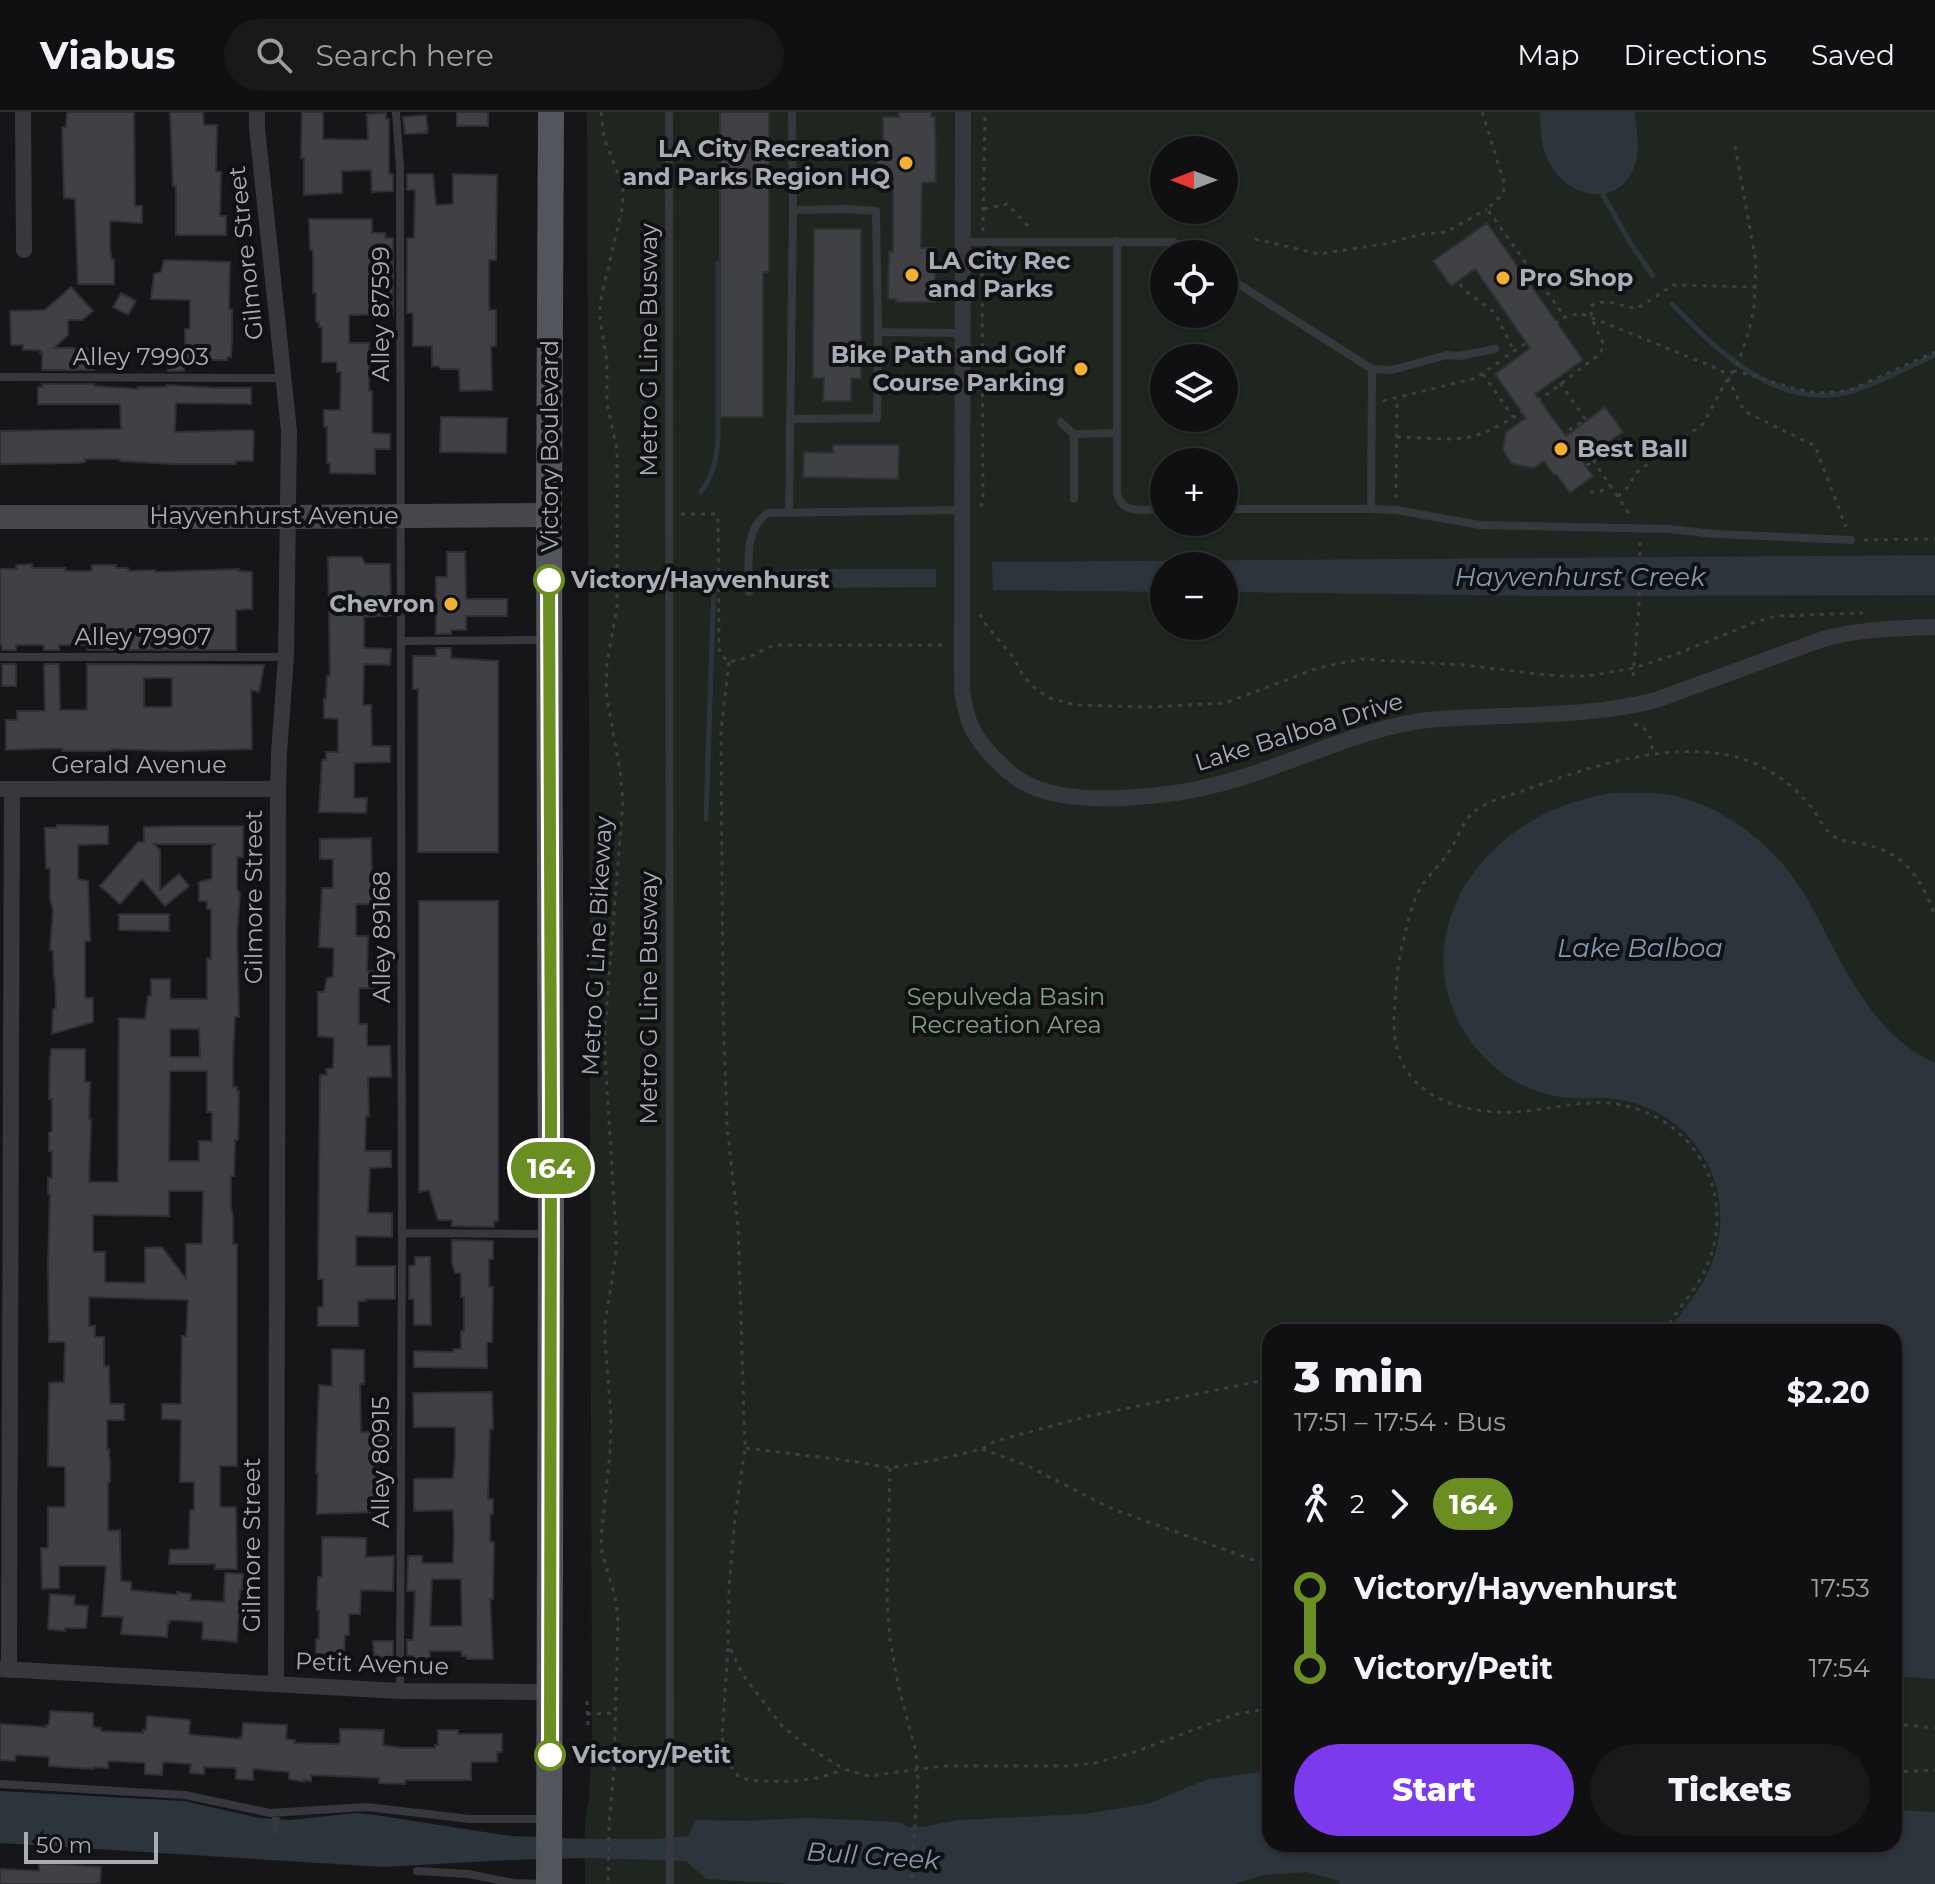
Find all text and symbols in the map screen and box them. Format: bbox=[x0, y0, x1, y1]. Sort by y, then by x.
search box bbox=[224, 19, 784, 91]
text: Viabus bbox=[40, 32, 176, 79]
icon: search bbox=[252, 33, 296, 77]
text: Search here bbox=[316, 37, 494, 74]
text: Map bbox=[1517, 38, 1579, 72]
text: Directions bbox=[1623, 38, 1767, 72]
text: Saved bbox=[1811, 38, 1895, 72]
place label: LA City Recreation and Parks Region HQ bbox=[622, 134, 891, 191]
north arrow bbox=[1150, 136, 1238, 224]
map controls bbox=[1150, 136, 1238, 640]
marker: LA City Recreation and Parks Region HQ bbox=[897, 154, 915, 172]
street label: Gilmore Street bbox=[222, 164, 269, 341]
street label: Metro G Line Busway bbox=[634, 223, 663, 477]
button: locate bbox=[1150, 240, 1238, 328]
street label: Alley 87599 bbox=[366, 246, 395, 382]
place label: LA City Rec and Parks bbox=[928, 246, 1070, 303]
place label: Pro Shop bbox=[1519, 263, 1633, 292]
marker: LA City Rec and Parks bbox=[903, 266, 921, 284]
marker: Pro Shop bbox=[1494, 269, 1512, 287]
street label: Victory Boulevard bbox=[535, 340, 564, 552]
place label: Bike Path and Golf Course Parking bbox=[831, 340, 1067, 397]
street label: Alley 79903 bbox=[73, 342, 209, 371]
button: layers bbox=[1150, 344, 1238, 432]
marker: Bike Path and Golf Course Parking bbox=[1072, 360, 1090, 378]
place label: Best Ball bbox=[1577, 434, 1688, 463]
marker: Best Ball bbox=[1552, 440, 1570, 458]
button: + bbox=[1150, 448, 1238, 536]
street label: Hayvenhurst Avenue bbox=[149, 501, 399, 530]
button: − bbox=[1150, 552, 1238, 640]
water label: Hayvenhurst Creek bbox=[1455, 561, 1707, 593]
marker: Victory/Hayvenhurst bbox=[534, 565, 564, 595]
place label: Victory/Hayvenhurst bbox=[570, 565, 830, 594]
place label: Chevron bbox=[329, 589, 435, 618]
marker: Chevron bbox=[442, 595, 460, 613]
street label: Alley 79907 bbox=[75, 622, 211, 651]
street label: Lake Balboa Drive bbox=[1191, 686, 1406, 777]
street label: Gerald Avenue bbox=[51, 750, 227, 779]
street label: Gilmore Street bbox=[239, 809, 268, 984]
street label: Metro G Line Bikeway bbox=[575, 815, 618, 1077]
street label: Alley 89168 bbox=[367, 871, 396, 1003]
street label: Metro G Line Busway bbox=[634, 871, 663, 1125]
water label: Lake Balboa bbox=[1557, 932, 1723, 964]
park label: Sepulveda Basin Recreation Area bbox=[907, 982, 1105, 1039]
line badge: 164 bbox=[505, 1142, 597, 1194]
text: 164 bbox=[527, 1151, 575, 1185]
text: 3 min bbox=[1294, 1349, 1424, 1403]
text: $2.20 bbox=[1787, 1374, 1870, 1411]
street label: Alley 80915 bbox=[366, 1396, 395, 1528]
text: 17:51 – 17:54 · Bus bbox=[1294, 1406, 1506, 1438]
street label: Gilmore Street bbox=[237, 1457, 266, 1632]
icon: walk bbox=[1294, 1482, 1338, 1526]
icon: forward bbox=[1377, 1482, 1421, 1526]
text: 164 bbox=[1449, 1487, 1497, 1521]
text: 2 bbox=[1350, 1488, 1365, 1520]
text: Victory/Hayvenhurst bbox=[1354, 1570, 1677, 1607]
text: 17:53 bbox=[1811, 1572, 1870, 1604]
street label: Petit Avenue bbox=[295, 1646, 449, 1681]
text: Victory/Petit bbox=[1354, 1650, 1553, 1687]
text: 17:54 bbox=[1808, 1652, 1870, 1684]
marker: Victory/Petit bbox=[535, 1740, 565, 1770]
place label: Victory/Petit bbox=[571, 1740, 732, 1769]
button: Start bbox=[1294, 1744, 1574, 1836]
button: Tickets bbox=[1590, 1744, 1870, 1836]
scale bar bbox=[24, 1828, 158, 1864]
text: 50 m bbox=[36, 1832, 92, 1859]
water label: Bull Creek bbox=[805, 1835, 942, 1877]

